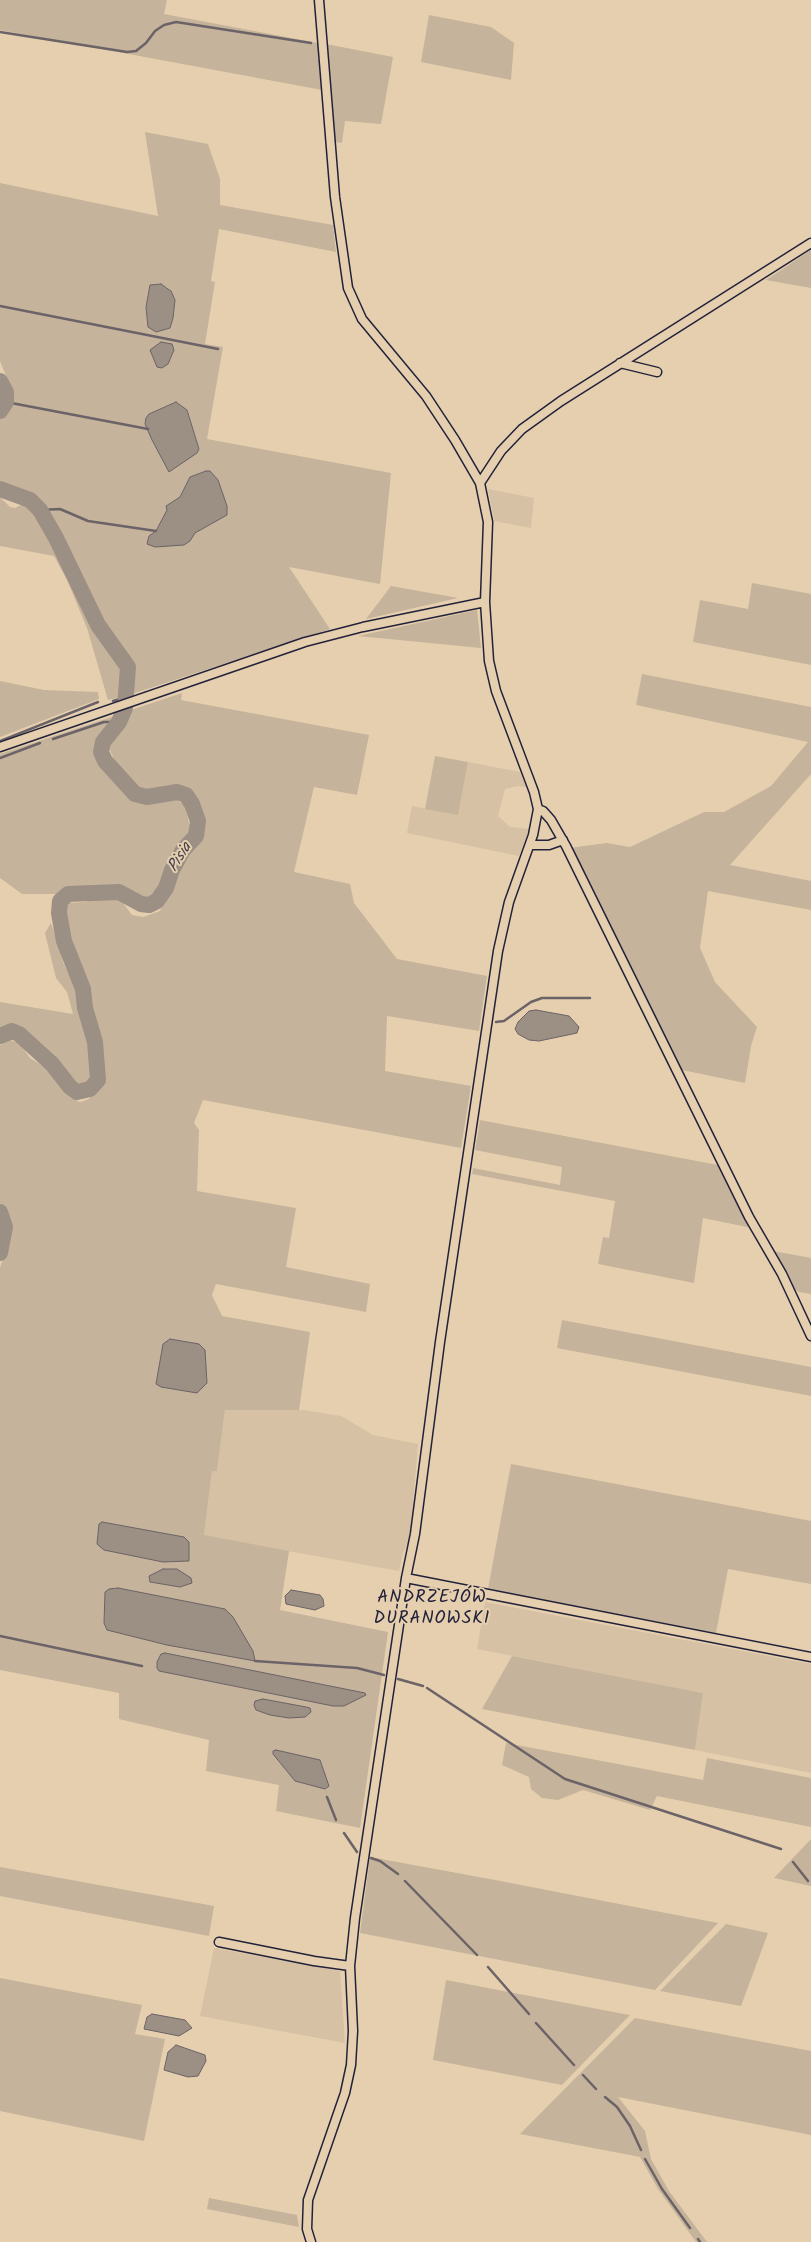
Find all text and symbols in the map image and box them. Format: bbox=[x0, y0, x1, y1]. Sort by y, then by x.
water label: Pisia bbox=[165, 840, 197, 876]
district label: ANDRZEJÓW DURANOWSKI bbox=[372, 1588, 492, 1630]

